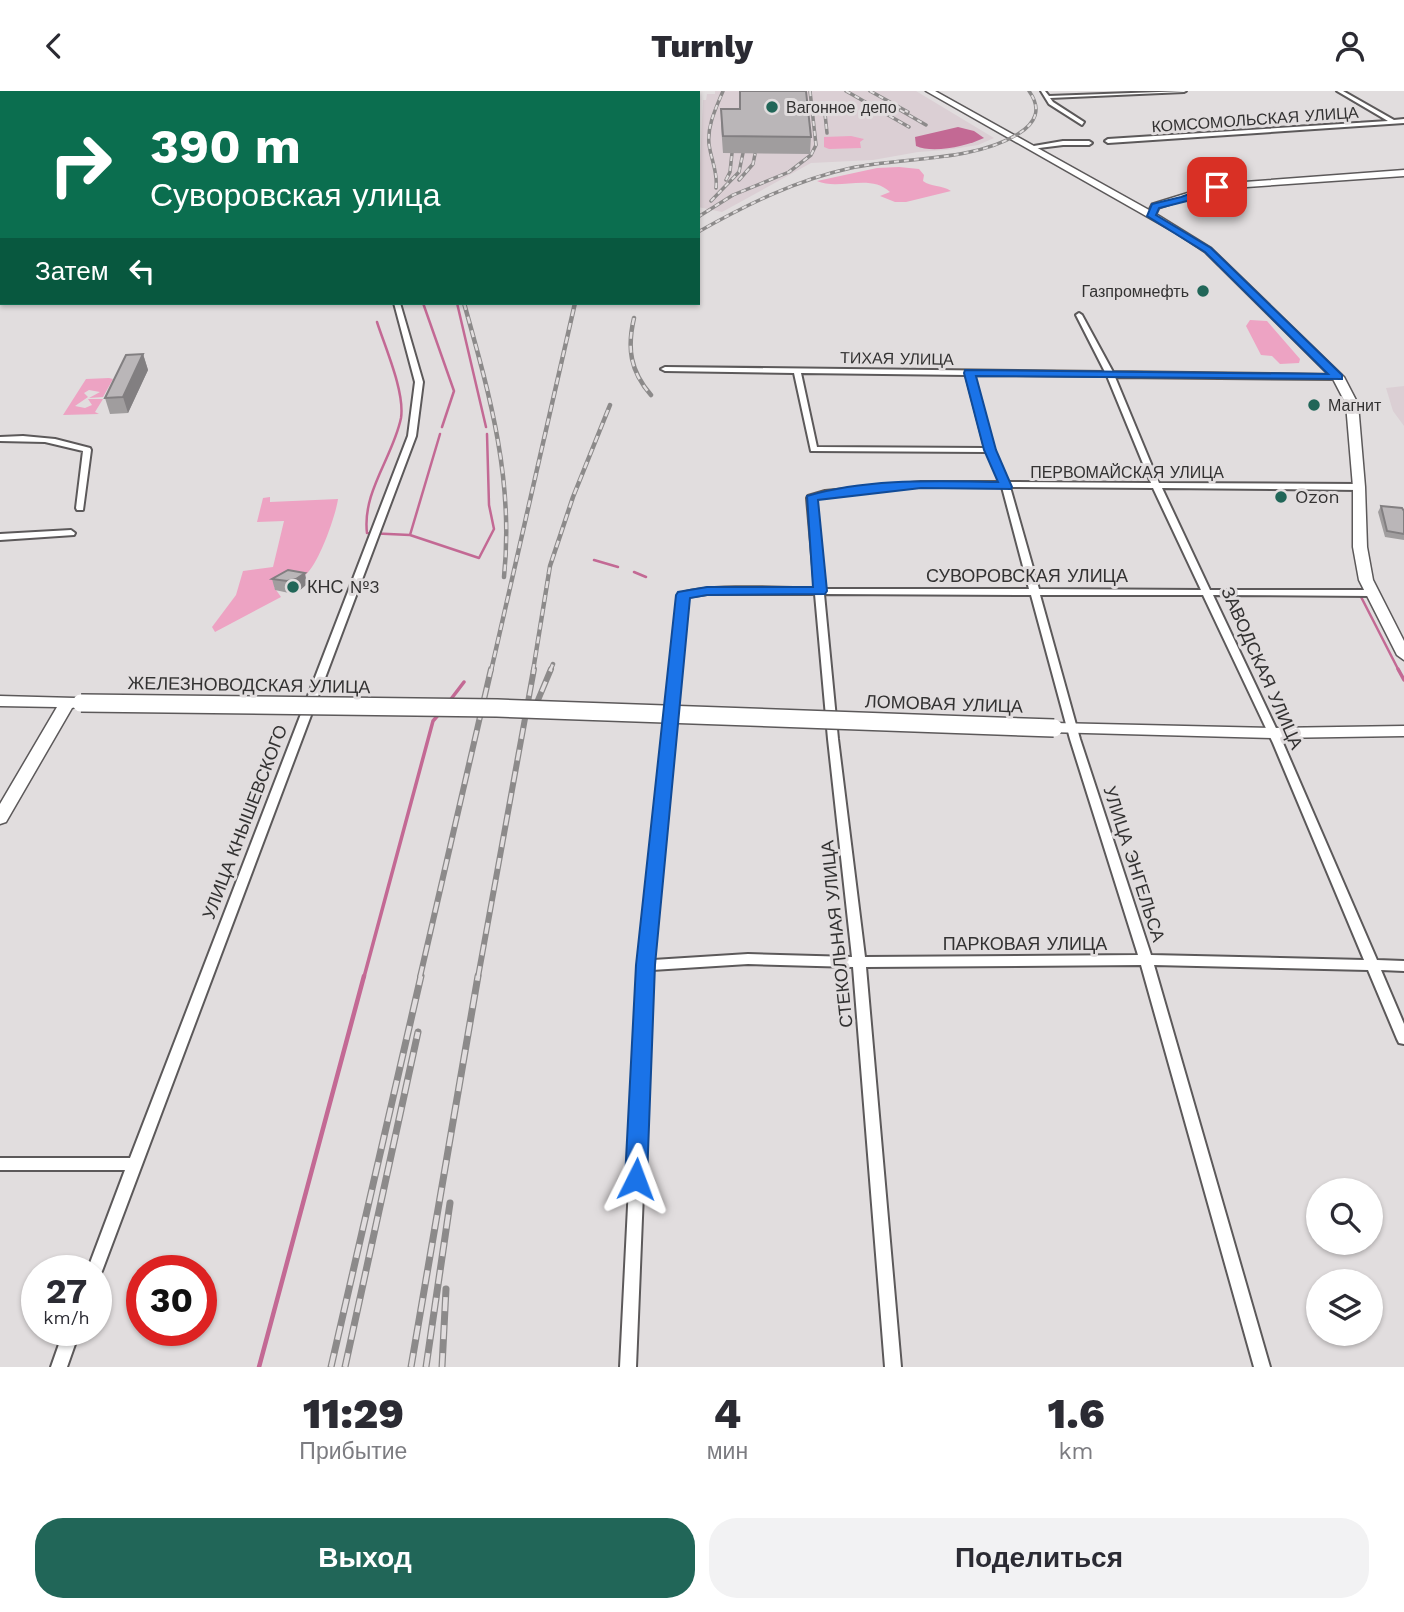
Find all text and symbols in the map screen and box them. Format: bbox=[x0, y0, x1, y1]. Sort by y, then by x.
icon: back bbox=[35, 27, 73, 65]
text: Turnly bbox=[651, 27, 753, 65]
icon: person bbox=[1331, 27, 1369, 65]
place label: Вагонное депо bbox=[786, 98, 897, 117]
marker: Вагонное депо bbox=[764, 99, 780, 115]
street label: КОМСОМОЛЬСКАЯ УЛИЦА bbox=[1151, 103, 1360, 136]
text: 390 m bbox=[150, 117, 301, 175]
icon: right bbox=[35, 119, 126, 210]
pin bbox=[1187, 157, 1247, 217]
icon: arrive bbox=[1198, 168, 1236, 206]
text: Суворовская улица bbox=[150, 176, 441, 214]
icon: left bbox=[123, 252, 161, 290]
text: Затем bbox=[35, 256, 109, 286]
place label: Газпромнефть bbox=[1082, 282, 1189, 301]
marker: Газпромнефть bbox=[1195, 283, 1211, 299]
street label: ТИХАЯ УЛИЦА bbox=[840, 348, 954, 369]
place label: Магнит bbox=[1328, 396, 1382, 415]
marker: Магнит bbox=[1306, 397, 1322, 413]
street label: ПЕРВОМАЙСКАЯ УЛИЦА bbox=[1030, 463, 1224, 482]
place label: Ozon bbox=[1295, 486, 1340, 507]
marker: Ozon bbox=[1273, 489, 1289, 505]
street label: СУВОРОВСКАЯ УЛИЦА bbox=[926, 565, 1128, 586]
place label: КНС №3 bbox=[307, 576, 380, 597]
marker: КНС №3 bbox=[285, 579, 301, 595]
street label: ЗАВОДСКАЯ УЛИЦА bbox=[1217, 583, 1308, 752]
street label: ЖЕЛЕЗНОВОДСКАЯ УЛИЦА bbox=[128, 672, 371, 697]
street label: ЛОМОВАЯ УЛИЦА bbox=[865, 690, 1023, 717]
street label: УЛИЦА КНЫШЕВСКОГО bbox=[198, 722, 291, 922]
street label: УЛИЦА ЭНГЕЛЬСА bbox=[1099, 783, 1170, 944]
street label: СТЕКОЛЬНАЯ УЛИЦА bbox=[816, 839, 857, 1029]
street label: ПАРКОВАЯ УЛИЦА bbox=[943, 933, 1107, 954]
position arrow bbox=[599, 1142, 673, 1216]
map controls bbox=[1306, 1178, 1383, 1346]
button: search bbox=[1306, 1178, 1383, 1255]
speed limit sign: 30 bbox=[126, 1255, 217, 1346]
button: layers bbox=[1306, 1269, 1383, 1346]
text: 27 bbox=[46, 1270, 87, 1312]
text: km/h bbox=[43, 1307, 90, 1328]
text: 11:29 bbox=[303, 1389, 404, 1438]
text: 4 bbox=[714, 1389, 741, 1438]
text: 1.6 bbox=[1047, 1389, 1105, 1438]
text: Прибытие bbox=[299, 1438, 407, 1465]
text: мин bbox=[707, 1438, 748, 1465]
text: km bbox=[1059, 1438, 1094, 1465]
button: Выход bbox=[35, 1518, 695, 1598]
button: Поделиться bbox=[709, 1518, 1369, 1598]

